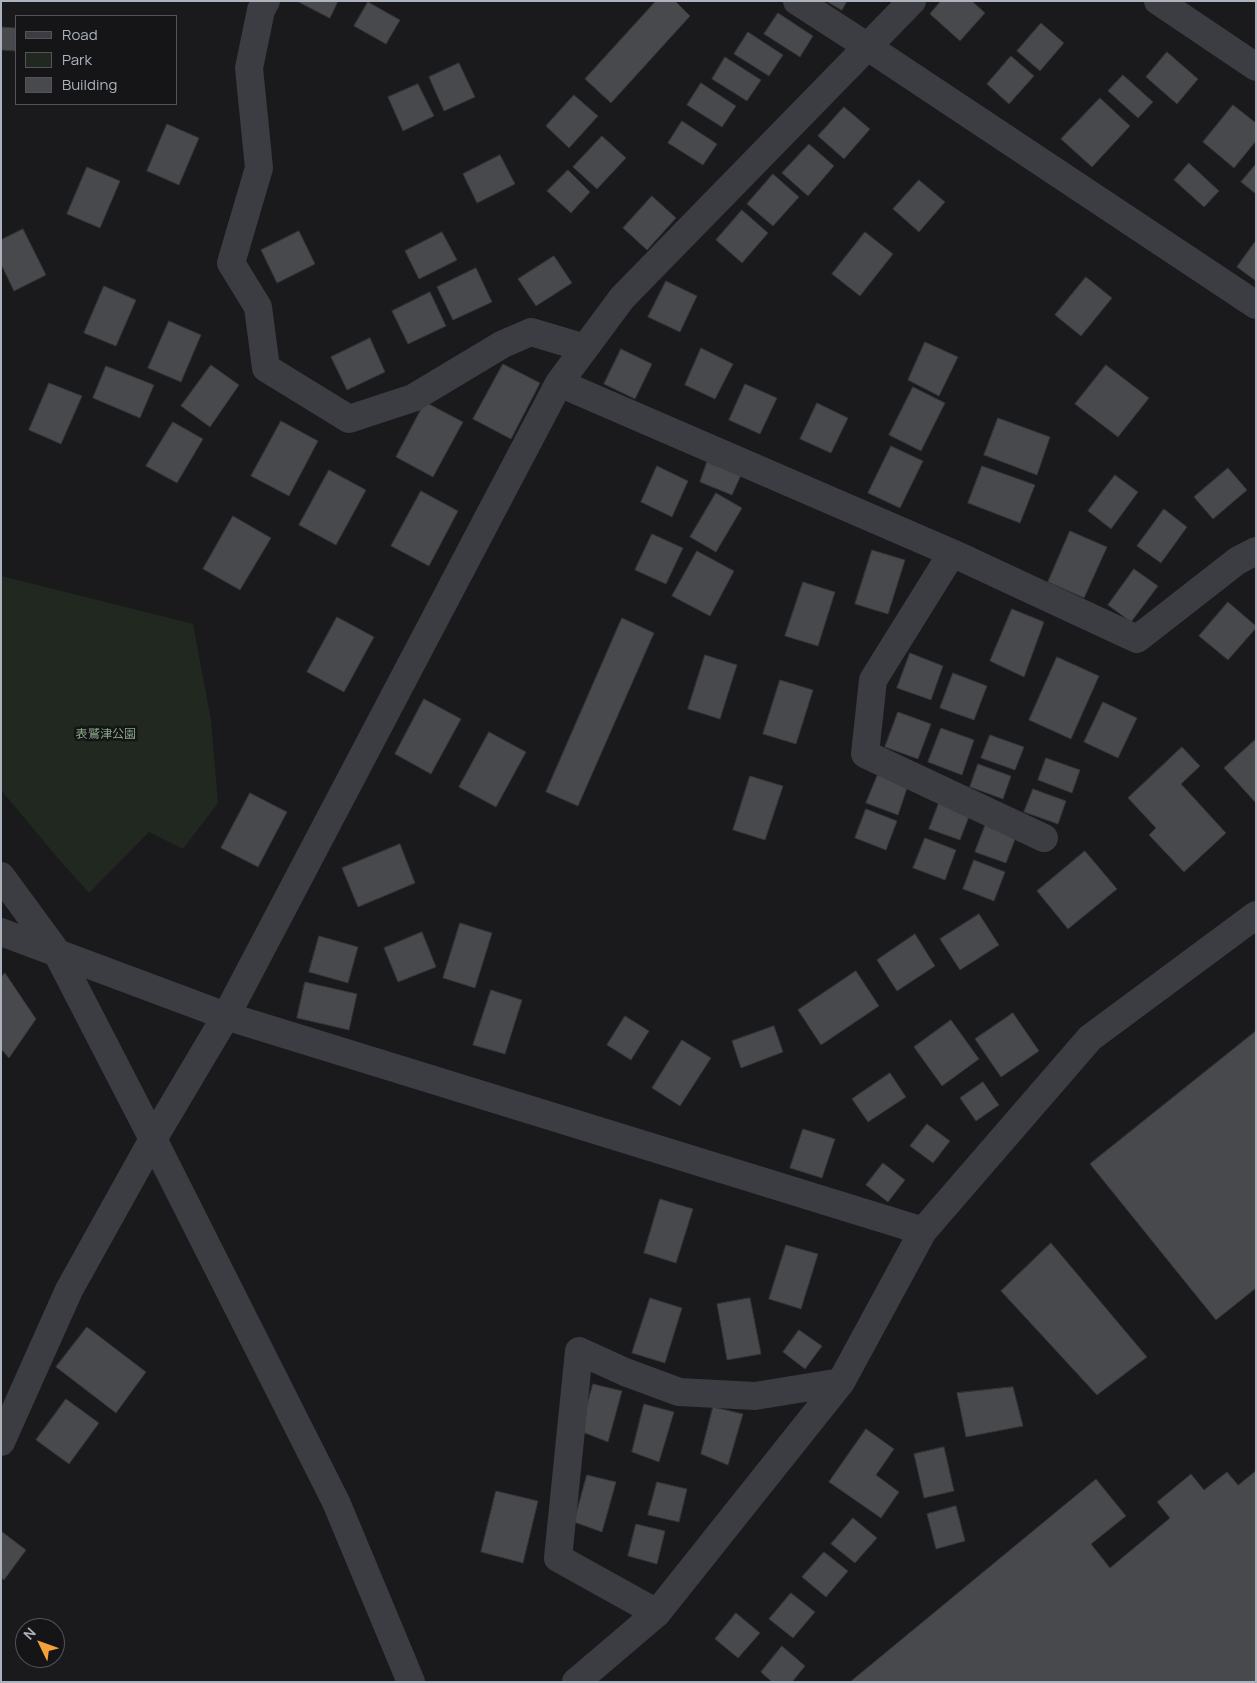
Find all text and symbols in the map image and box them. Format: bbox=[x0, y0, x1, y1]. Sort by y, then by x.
legend bbox=[15, 15, 178, 105]
text: Road bbox=[62, 24, 98, 45]
text: Park bbox=[62, 49, 92, 70]
text: Building bbox=[62, 74, 117, 95]
park label: 表鷲津公園 bbox=[76, 728, 136, 742]
north arrow bbox=[15, 1618, 65, 1668]
text: N bbox=[19, 1623, 40, 1643]

